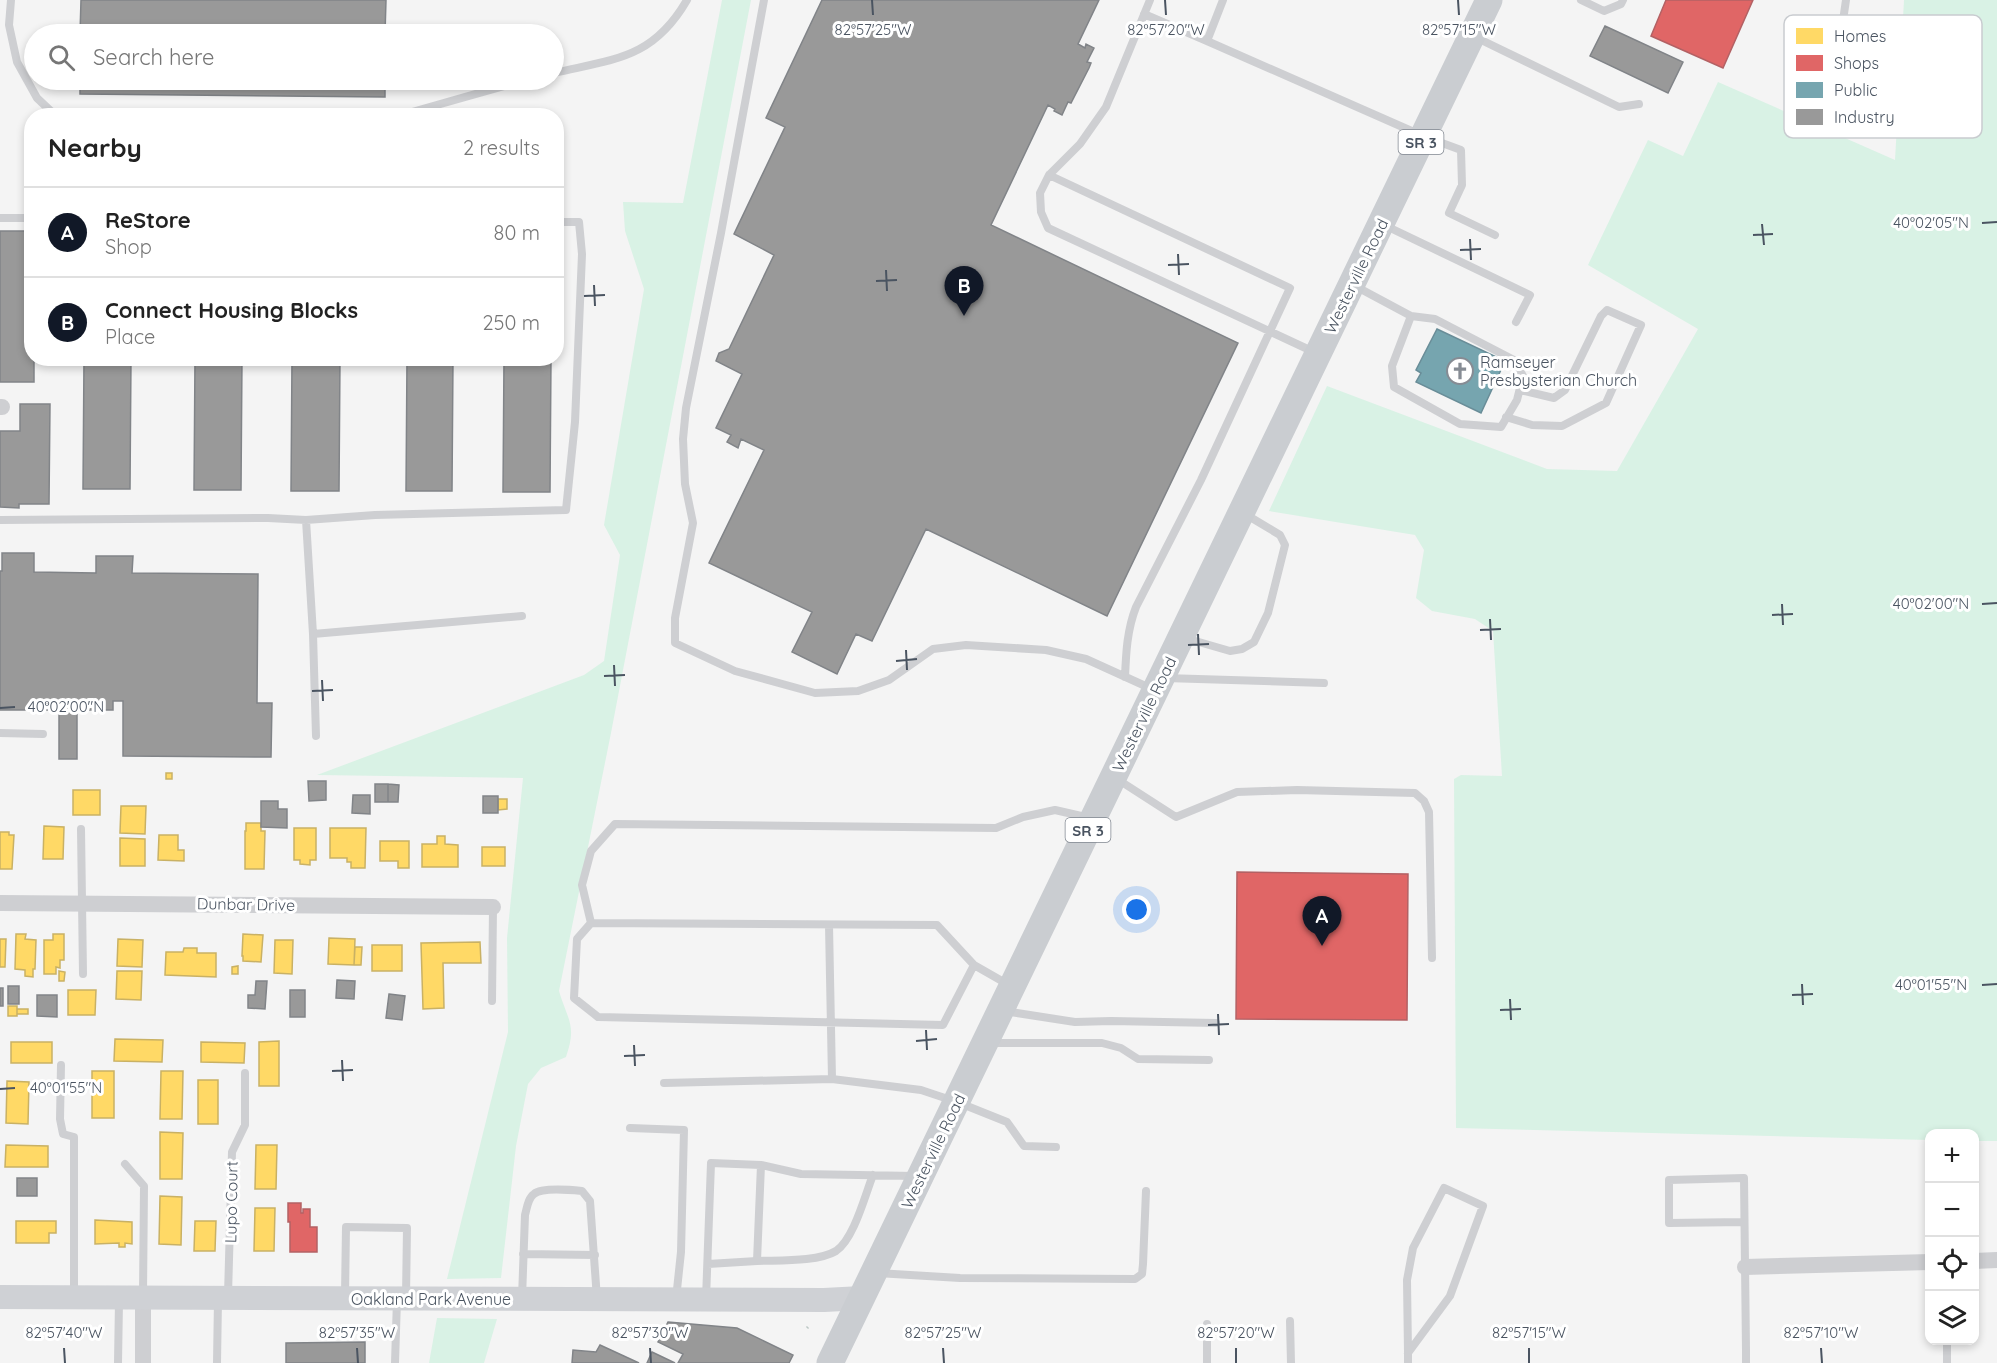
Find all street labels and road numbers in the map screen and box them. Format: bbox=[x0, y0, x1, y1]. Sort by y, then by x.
road number: SR 3 bbox=[1398, 130, 1444, 154]
street label: Westerville Road bbox=[1320, 215, 1392, 337]
street label: Westerville Road bbox=[1108, 653, 1180, 775]
road number: SR 3 bbox=[1066, 818, 1110, 842]
street label: Dunbar Drive bbox=[197, 893, 295, 915]
street label: Westerville Road bbox=[897, 1090, 969, 1212]
street label: Lupo Court bbox=[220, 1161, 242, 1243]
street label: Oakland Park Avenue bbox=[351, 1289, 511, 1309]

